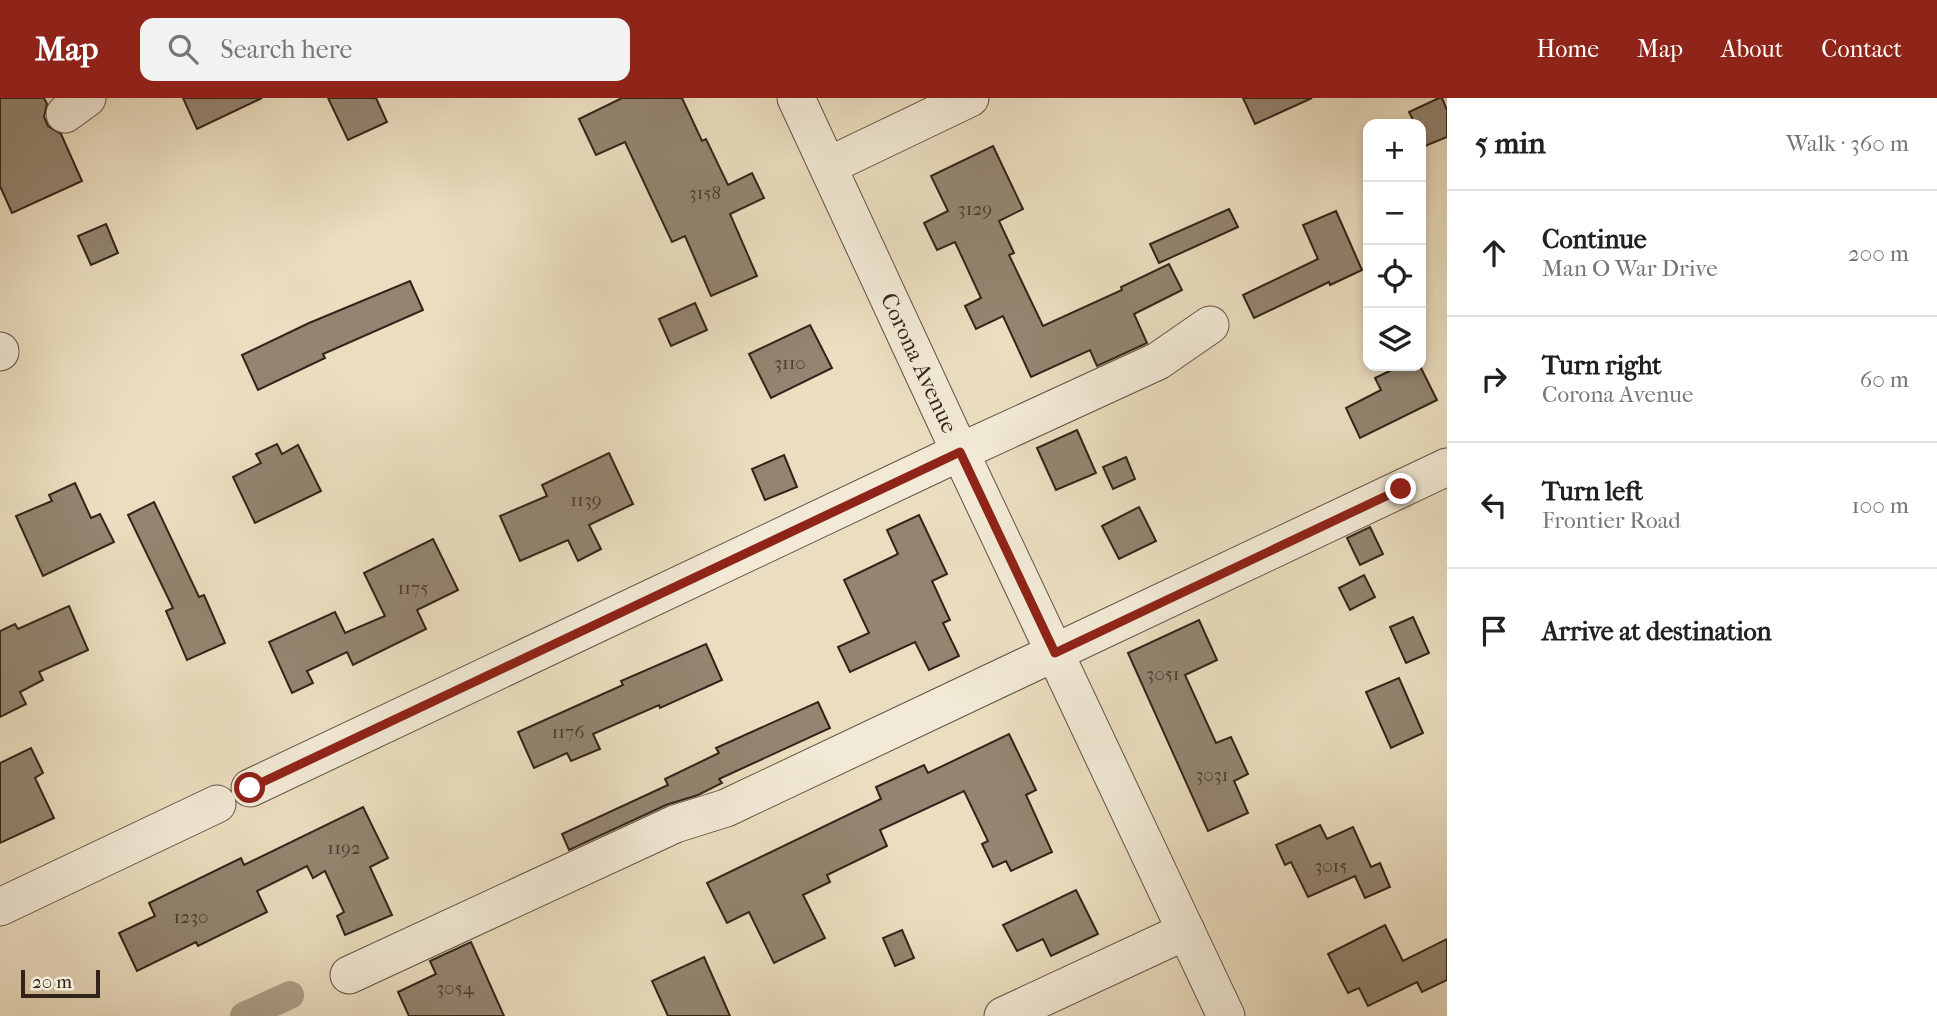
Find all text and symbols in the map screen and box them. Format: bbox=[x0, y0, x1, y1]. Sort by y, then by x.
search box bbox=[140, 18, 630, 81]
text: Map bbox=[35, 30, 98, 69]
icon: search bbox=[164, 30, 202, 68]
text: Search here bbox=[220, 34, 352, 65]
text: Home bbox=[1537, 35, 1599, 63]
text: Map bbox=[1637, 35, 1683, 63]
text: About bbox=[1721, 35, 1783, 63]
text: Contact bbox=[1821, 35, 1902, 63]
map controls bbox=[1363, 119, 1426, 371]
button: + bbox=[1363, 119, 1426, 182]
text: 5 min bbox=[1475, 126, 1546, 161]
text: Walk · 360 m bbox=[1786, 130, 1909, 157]
house number: 3158 bbox=[689, 182, 721, 204]
button: − bbox=[1363, 182, 1426, 245]
house number: 3129 bbox=[958, 198, 992, 220]
text: Continue bbox=[1542, 224, 1647, 255]
icon: ahead bbox=[1475, 234, 1513, 272]
text: 200 m bbox=[1848, 240, 1909, 267]
button: locate bbox=[1363, 245, 1426, 308]
text: Man O War Drive bbox=[1542, 255, 1718, 282]
street label: Corona Avenue bbox=[875, 289, 963, 437]
button: layers bbox=[1363, 308, 1426, 371]
text: Turn right bbox=[1542, 350, 1662, 381]
house number: 3110 bbox=[774, 352, 806, 374]
icon: right bbox=[1475, 360, 1513, 398]
text: 60 m bbox=[1860, 366, 1909, 393]
text: Corona Avenue bbox=[1542, 381, 1693, 408]
route end bbox=[1385, 473, 1416, 504]
text: Turn left bbox=[1542, 476, 1643, 507]
icon: left bbox=[1475, 486, 1513, 524]
house number: 1139 bbox=[570, 489, 602, 511]
text: 100 m bbox=[1851, 492, 1909, 519]
text: Frontier Road bbox=[1542, 507, 1681, 534]
house number: 1175 bbox=[398, 577, 428, 599]
icon: arrive bbox=[1475, 612, 1513, 650]
text: Arrive at destination bbox=[1542, 616, 1772, 647]
house number: 3051 bbox=[1146, 663, 1180, 685]
house number: 1176 bbox=[551, 721, 585, 743]
house number: 3031 bbox=[1196, 764, 1228, 786]
route start bbox=[234, 772, 265, 803]
house number: 1192 bbox=[327, 837, 361, 859]
house number: 3015 bbox=[1314, 855, 1348, 877]
house number: 1230 bbox=[174, 906, 208, 928]
scale bar bbox=[21, 967, 100, 999]
text: 20 m bbox=[32, 971, 72, 993]
house number: 3054 bbox=[436, 977, 475, 999]

